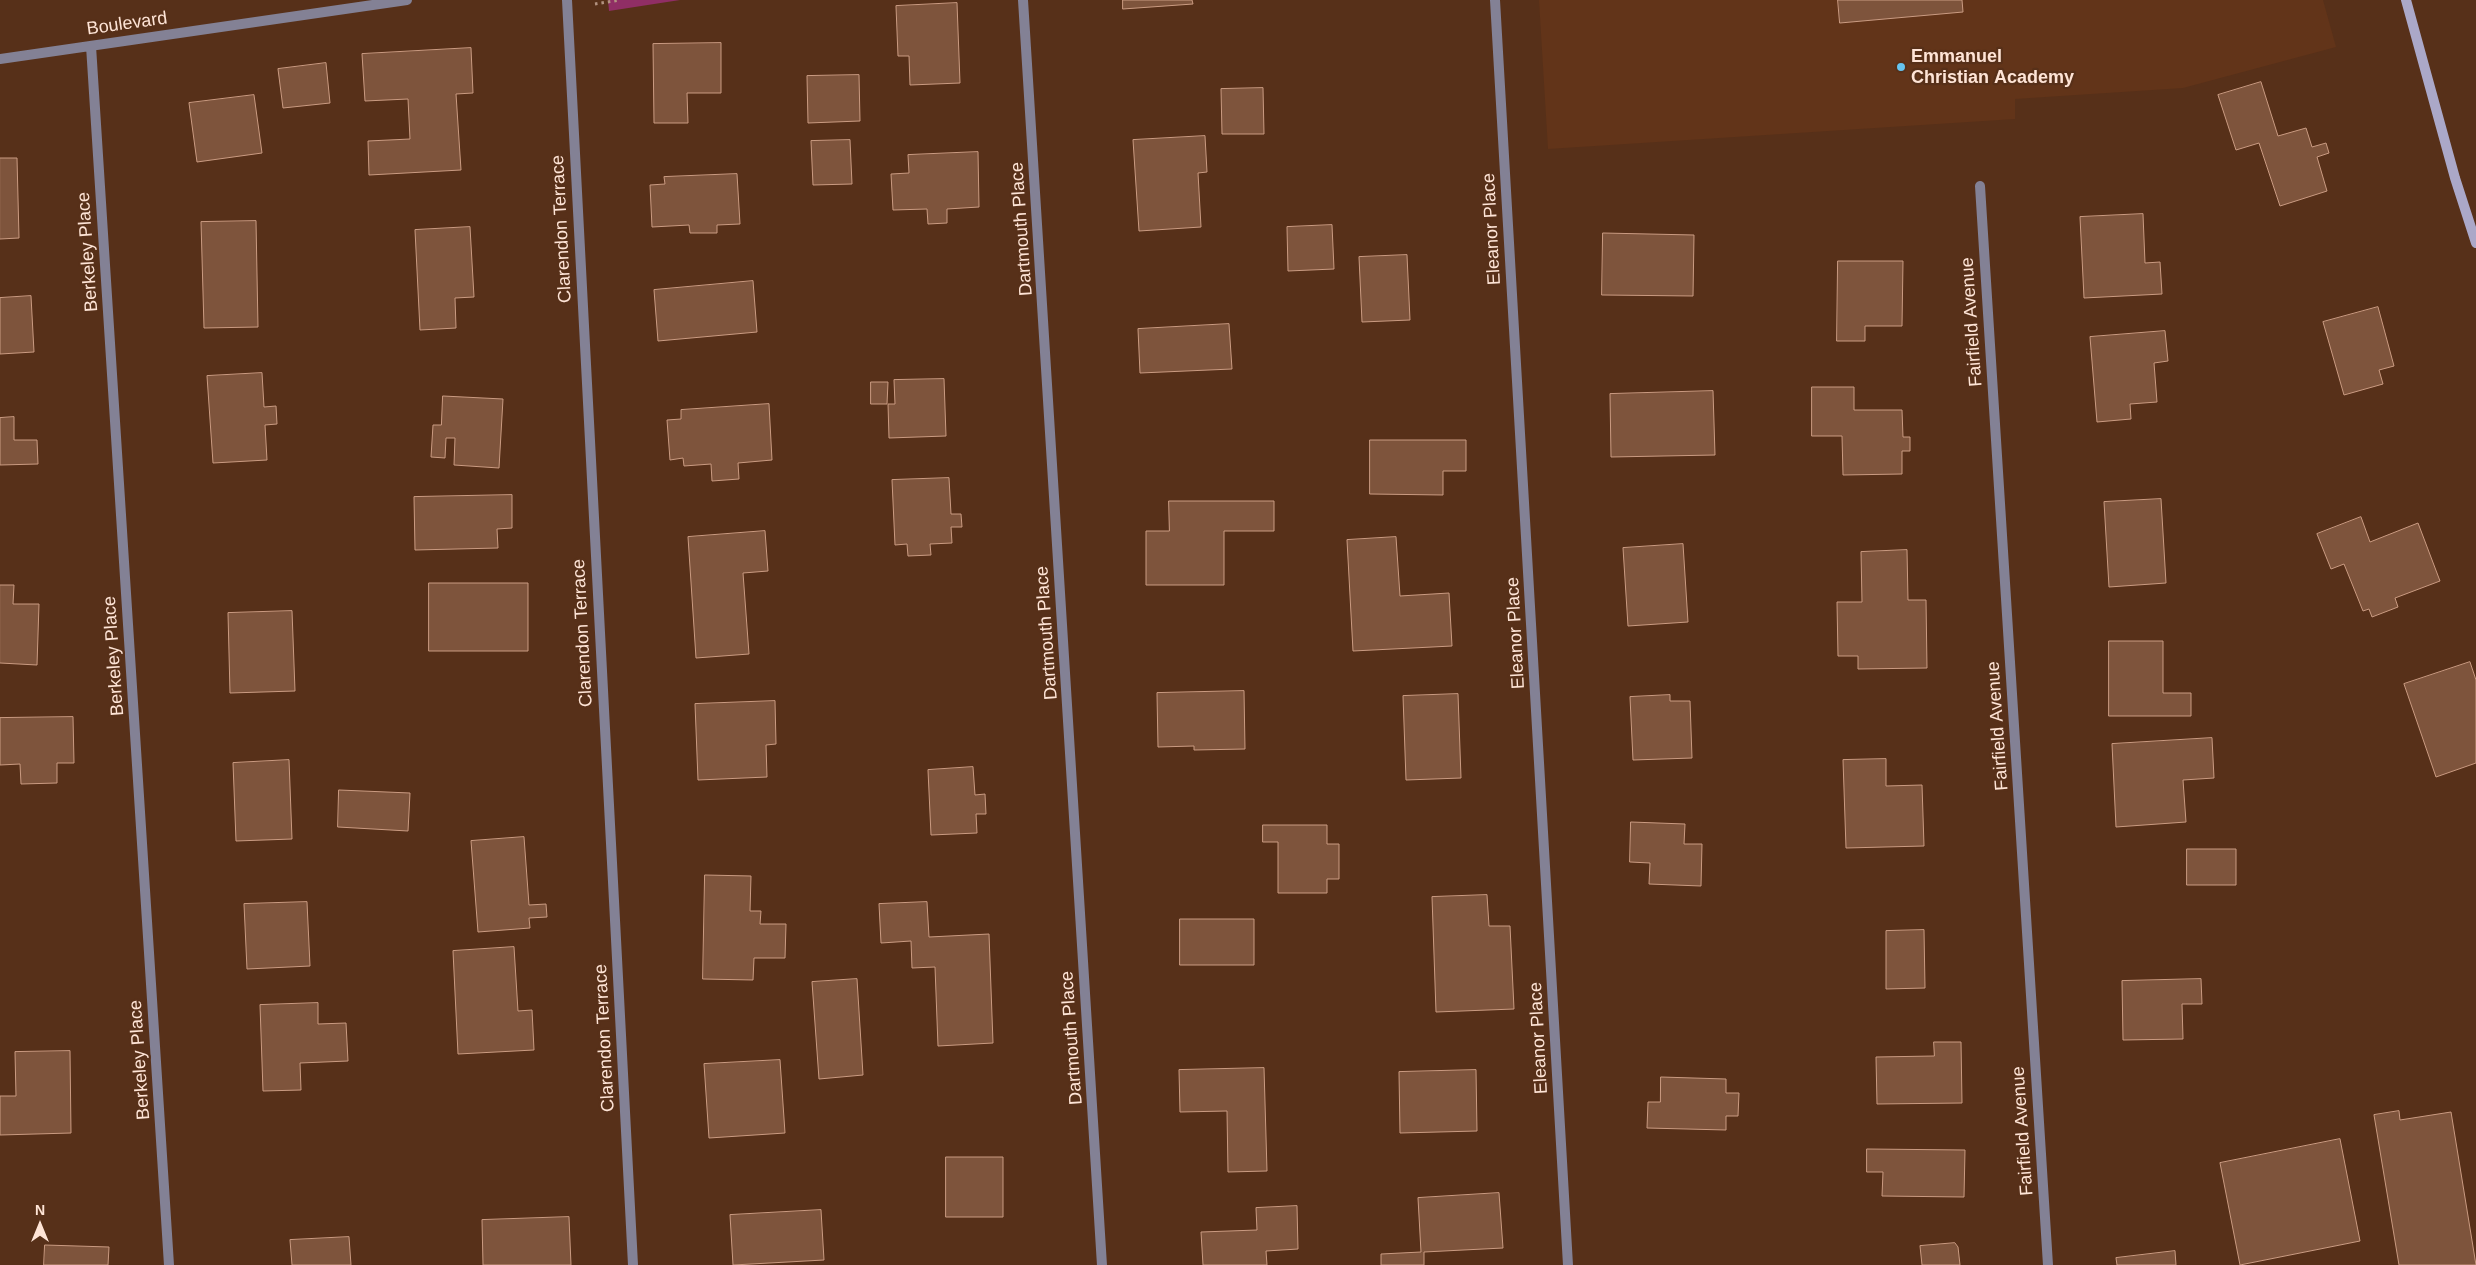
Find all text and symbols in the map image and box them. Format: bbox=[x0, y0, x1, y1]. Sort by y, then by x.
street label: Boulevard bbox=[85, 8, 169, 40]
place label: Emmanuel Christian Academy bbox=[1911, 46, 2074, 88]
marker: Emmanuel Christian Academy bbox=[1895, 61, 1907, 73]
street label: Clarendon Terrace bbox=[547, 154, 577, 304]
street label: Dartmouth Place bbox=[1007, 161, 1037, 297]
street label: Eleanor Place bbox=[1478, 172, 1506, 286]
street label: Berkeley Place bbox=[73, 191, 103, 313]
street label: Fairfield Avenue bbox=[1957, 257, 1987, 387]
street label: Clarendon Terrace bbox=[568, 558, 598, 708]
street label: Dartmouth Place bbox=[1032, 565, 1062, 701]
street label: Eleanor Place bbox=[1502, 576, 1530, 690]
street label: Berkeley Place bbox=[99, 595, 129, 717]
street label: Fairfield Avenue bbox=[1983, 661, 2013, 791]
street label: Clarendon Terrace bbox=[590, 963, 620, 1113]
street label: Dartmouth Place bbox=[1057, 970, 1087, 1106]
street label: Eleanor Place bbox=[1525, 981, 1553, 1095]
street label: Berkeley Place bbox=[125, 999, 155, 1121]
street label: Fairfield Avenue bbox=[2008, 1066, 2038, 1196]
north arrow bbox=[15, 1200, 65, 1250]
text: N bbox=[35, 1202, 45, 1218]

